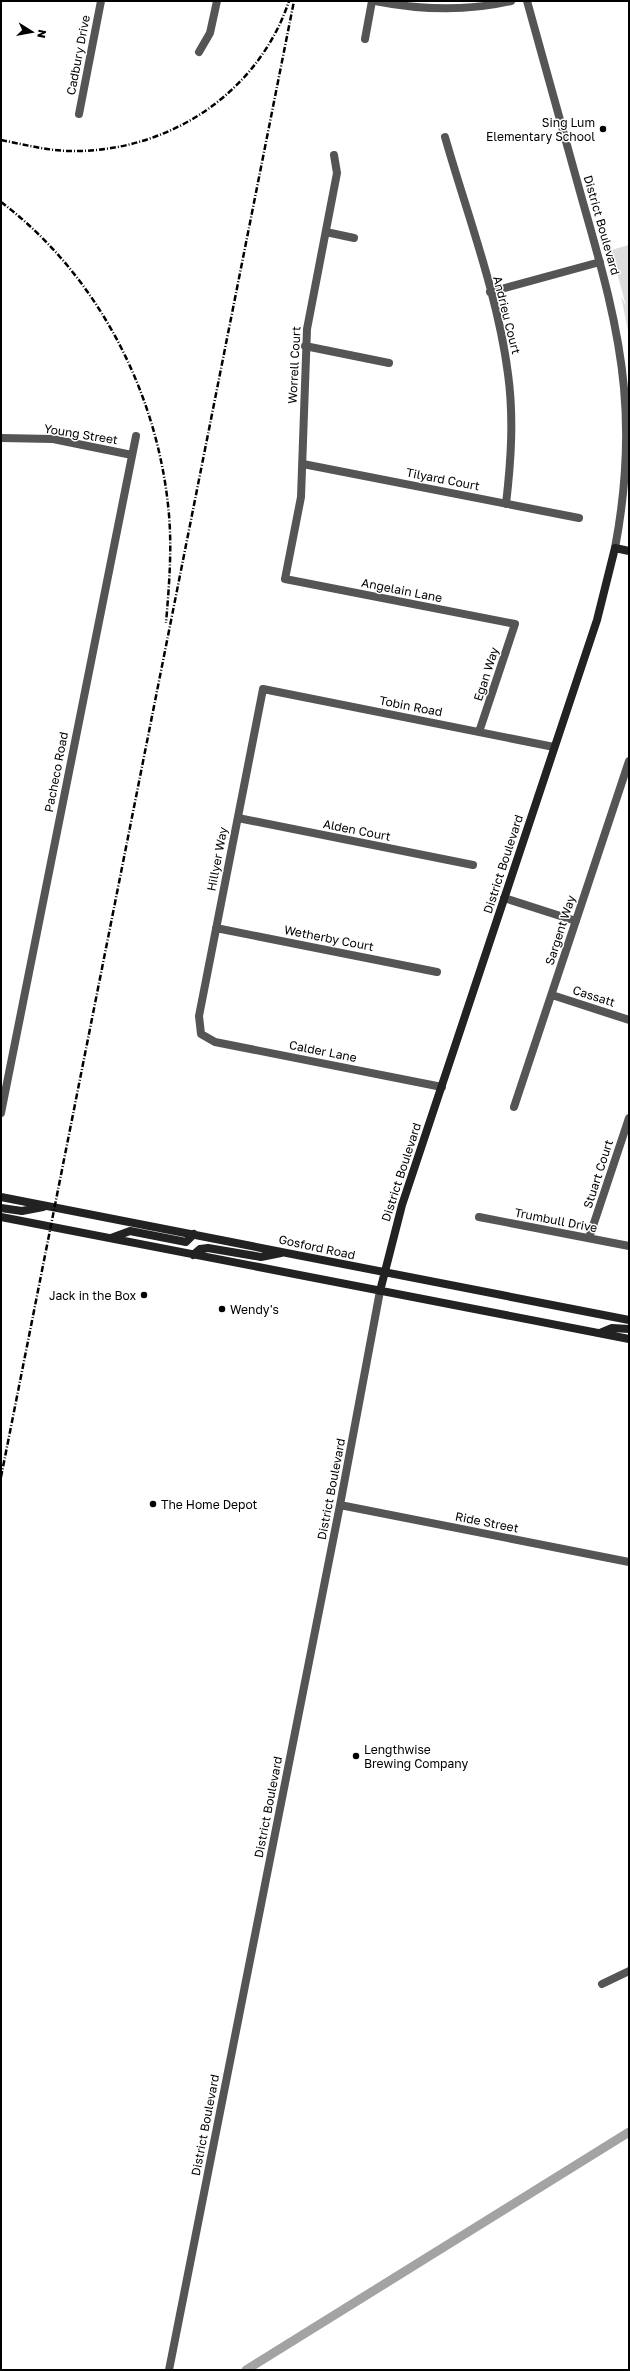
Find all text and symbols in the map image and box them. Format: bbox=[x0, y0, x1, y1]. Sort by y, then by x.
north arrow bbox=[12, 12, 52, 52]
street label: Cadbury Drive bbox=[63, 14, 93, 96]
text: N bbox=[35, 29, 49, 39]
place label: Sing Lum Elementary School bbox=[486, 115, 595, 144]
marker: Sing Lum Elementary School bbox=[598, 124, 608, 134]
street label: District Boulevard bbox=[581, 173, 623, 277]
street label: Andrieu Court bbox=[490, 274, 524, 356]
street label: Worrell Court bbox=[284, 326, 304, 404]
street label: Young Street bbox=[43, 421, 119, 447]
street label: Tilyard Court bbox=[405, 465, 481, 494]
street label: Angelain Lane bbox=[360, 575, 444, 605]
street label: Egan Way bbox=[470, 645, 502, 703]
street label: Tobin Road bbox=[378, 693, 444, 719]
street label: Pacheco Road bbox=[41, 731, 71, 813]
street label: District Boulevard bbox=[480, 813, 526, 915]
street label: Alden Court bbox=[322, 816, 392, 844]
street label: Hillyer Way bbox=[203, 825, 231, 892]
street label: Sargent Way bbox=[542, 893, 578, 967]
street label: Wetherby Court bbox=[283, 922, 375, 954]
street label: Cassatt bbox=[571, 982, 617, 1010]
street label: Calder Lane bbox=[288, 1037, 358, 1065]
street label: District Boulevard bbox=[378, 1121, 424, 1223]
street label: Stuart Court bbox=[580, 1138, 616, 1210]
street label: Trumbull Drive bbox=[513, 1205, 599, 1235]
street label: Gosford Road bbox=[277, 1232, 357, 1262]
place label: Jack in the Box bbox=[49, 1288, 136, 1303]
marker: Jack in the Box bbox=[139, 1290, 149, 1300]
place label: Wendy's bbox=[230, 1302, 279, 1317]
marker: Wendy's bbox=[217, 1304, 227, 1314]
street label: District Boulevard bbox=[314, 1437, 348, 1541]
place label: The Home Depot bbox=[161, 1497, 258, 1512]
marker: The Home Depot bbox=[148, 1499, 158, 1509]
street label: Ride Street bbox=[454, 1509, 520, 1536]
place label: Lengthwise Brewing Company bbox=[364, 1742, 468, 1771]
marker: Lengthwise Brewing Company bbox=[351, 1751, 361, 1761]
street label: District Boulevard bbox=[251, 1755, 285, 1859]
street label: District Boulevard bbox=[188, 2073, 222, 2177]

